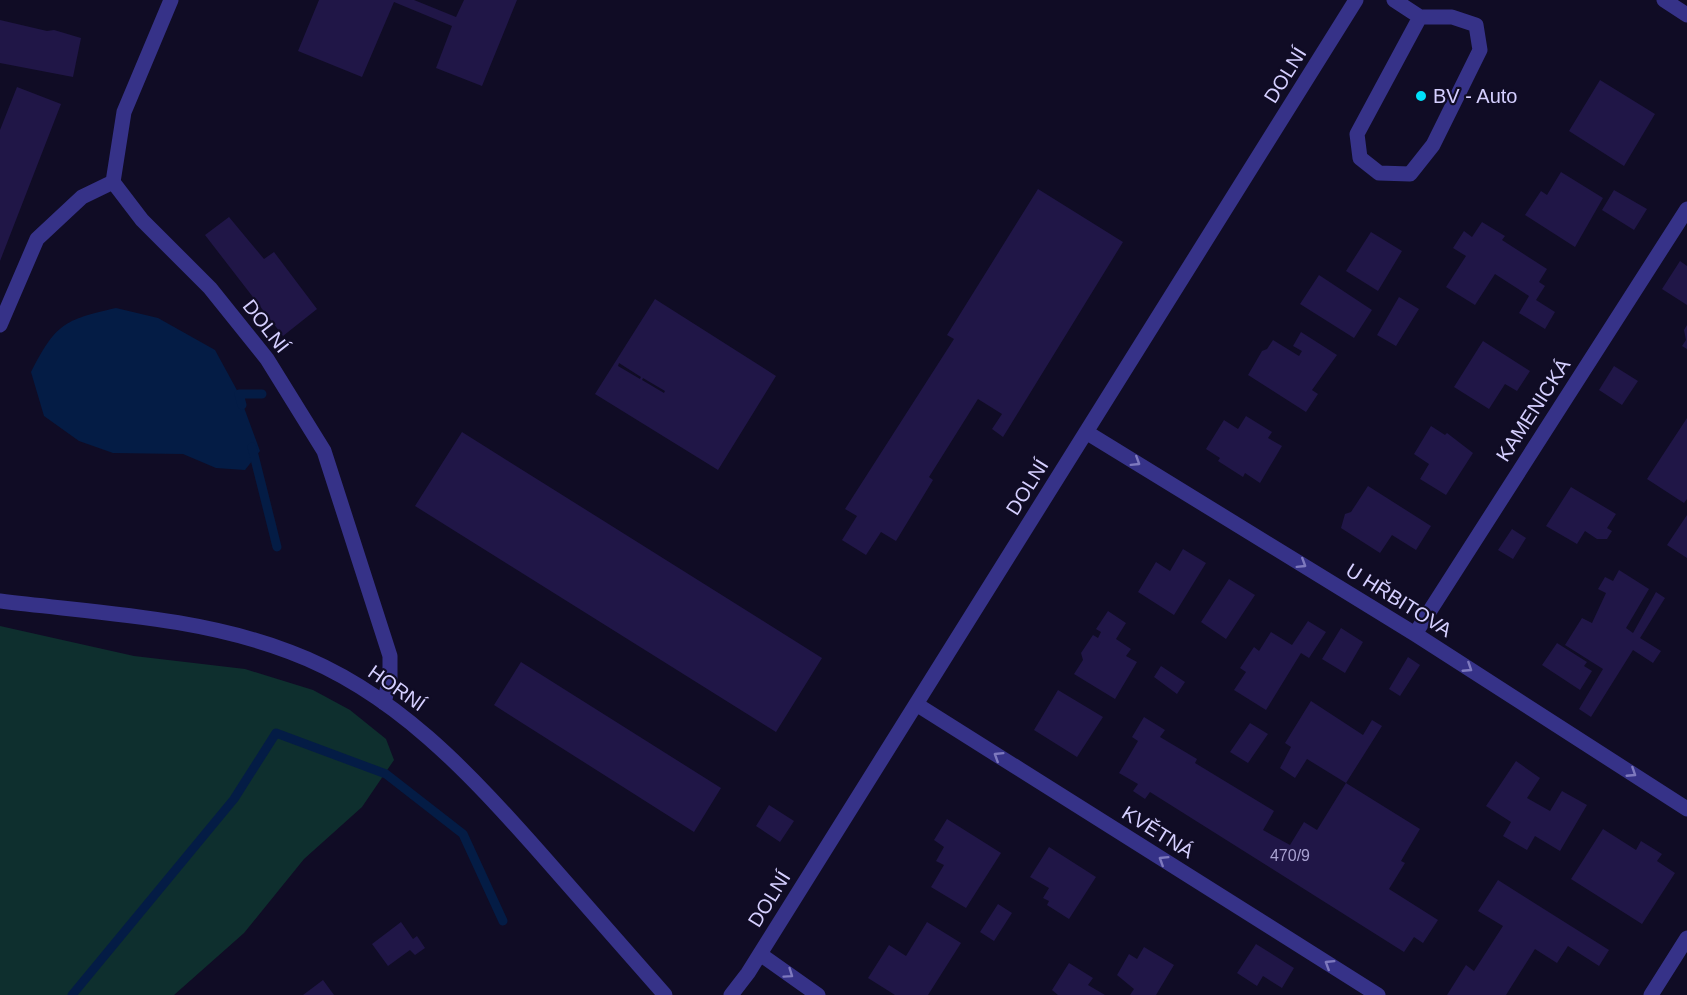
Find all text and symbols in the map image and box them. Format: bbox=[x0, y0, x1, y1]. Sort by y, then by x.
street label: DOLNÍ bbox=[1259, 43, 1311, 107]
place label: BV - Auto bbox=[1433, 85, 1518, 107]
marker: BV - Auto bbox=[1414, 89, 1428, 103]
street label: DOLNÍ bbox=[239, 295, 294, 357]
street label: KAMENICKÁ bbox=[1492, 354, 1575, 465]
street label: DOLNÍ bbox=[1001, 455, 1053, 519]
one-way arrow bbox=[1130, 455, 1140, 467]
one-way arrow bbox=[1296, 557, 1306, 569]
street label: U HŘBITOVA bbox=[1342, 559, 1456, 642]
one-way arrow bbox=[1461, 660, 1472, 671]
street label: HORNÍ bbox=[364, 661, 430, 716]
one-way arrow bbox=[994, 753, 1005, 764]
one-way arrow bbox=[1625, 766, 1636, 777]
street label: KVĚTNÁ bbox=[1118, 801, 1198, 863]
house number: 470/9 bbox=[1270, 847, 1310, 864]
one-way arrow bbox=[1159, 856, 1170, 867]
street label: DOLNÍ bbox=[743, 867, 795, 931]
one-way arrow bbox=[1324, 960, 1335, 971]
one-way arrow bbox=[782, 967, 793, 978]

